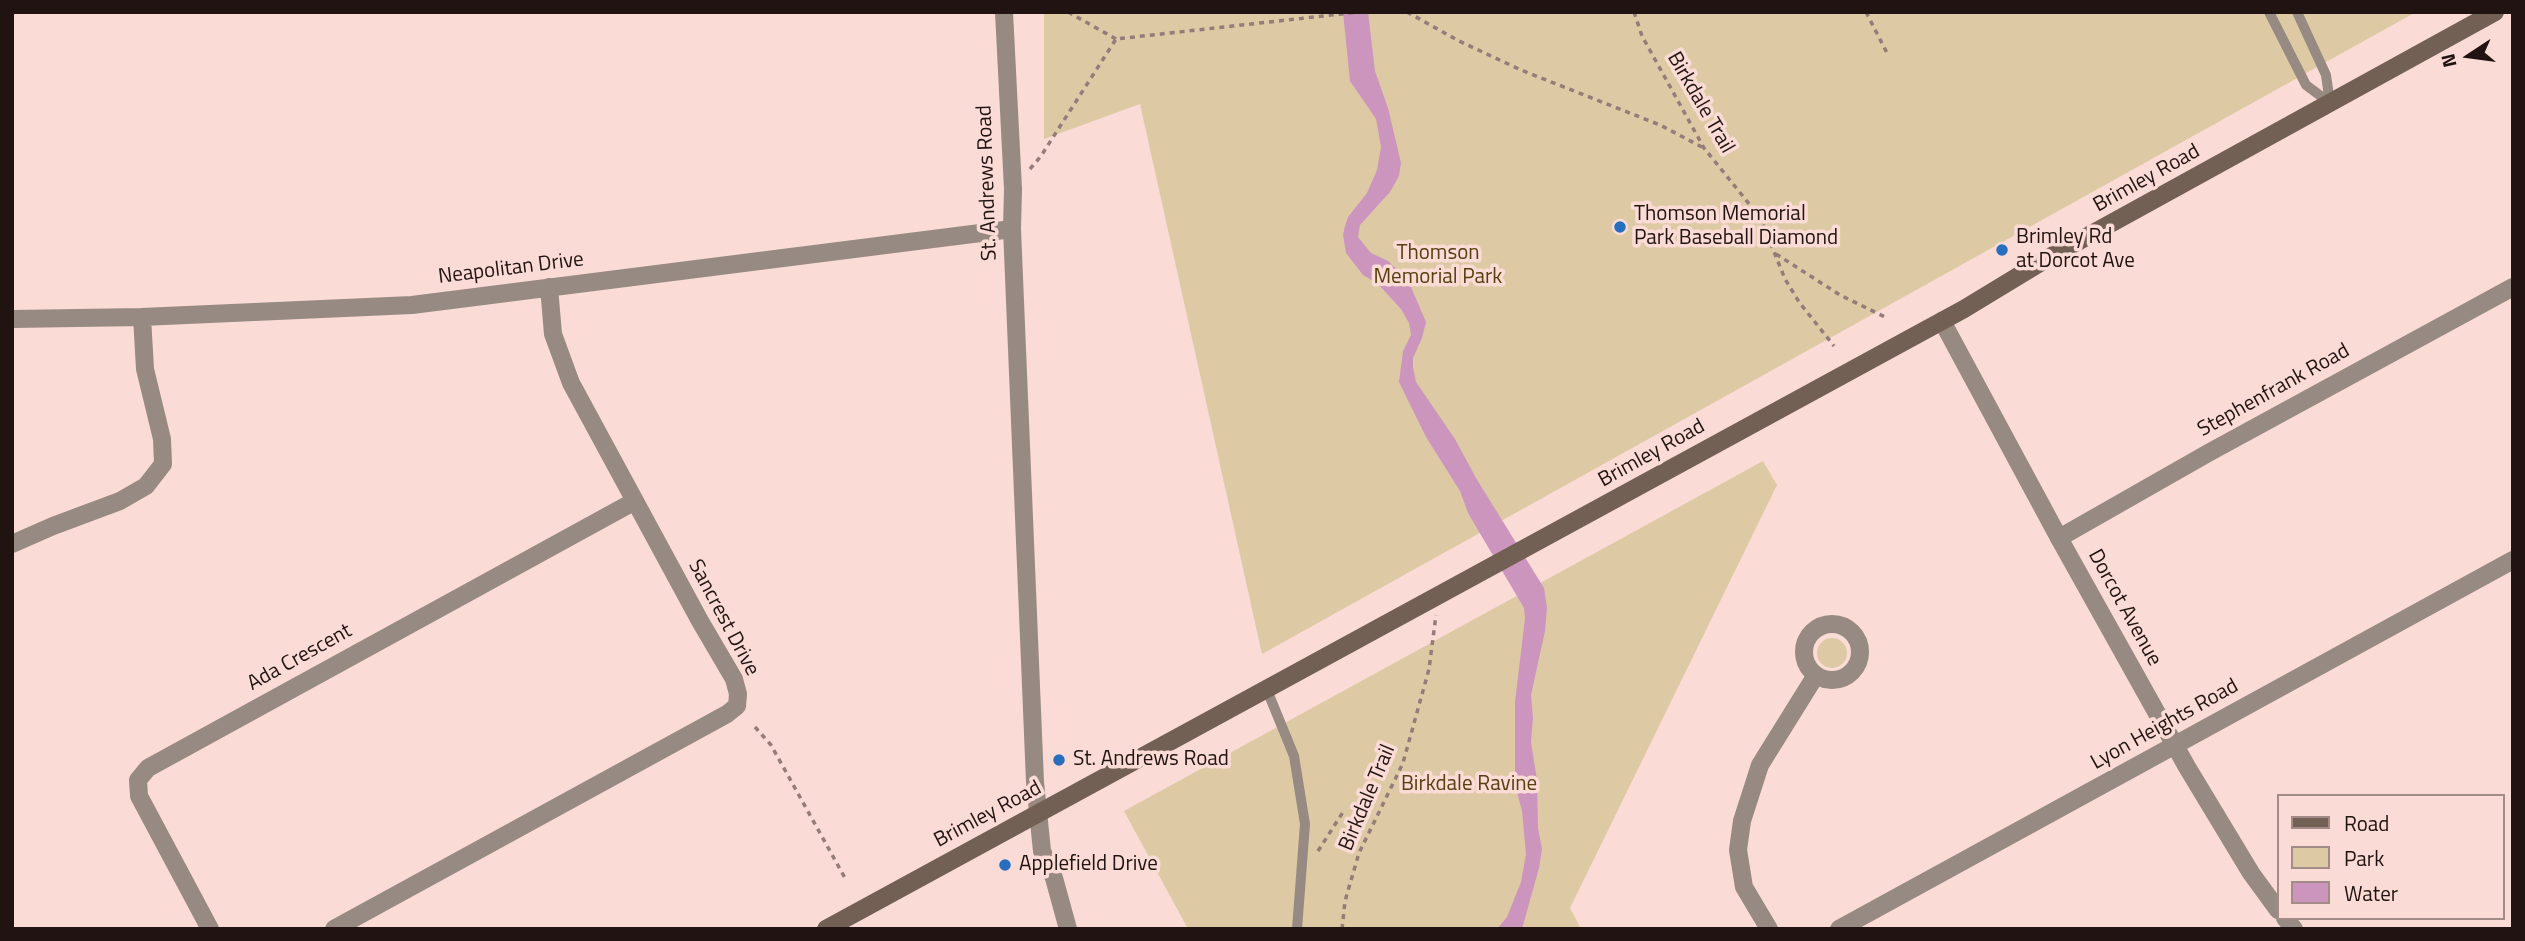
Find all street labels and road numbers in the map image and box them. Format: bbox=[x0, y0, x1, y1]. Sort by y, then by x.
street label: Birkdale Trail bbox=[1661, 48, 1739, 158]
street label: St. Andrews Road bbox=[973, 105, 1003, 261]
street label: Brimley Road bbox=[2089, 139, 2205, 219]
street label: Neapolitan Drive bbox=[437, 248, 585, 290]
street label: Stephenfrank Road bbox=[2194, 339, 2354, 443]
street label: Brimley Road bbox=[1594, 414, 1710, 494]
street label: Dorcot Avenue bbox=[2082, 545, 2166, 671]
street label: Sancrest Drive bbox=[682, 556, 764, 680]
street label: Ada Crescent bbox=[243, 619, 357, 697]
street label: Lyon Heights Road bbox=[2087, 674, 2243, 776]
street label: Birkdale Trail bbox=[1334, 741, 1402, 855]
street label: Brimley Road bbox=[930, 776, 1046, 854]

